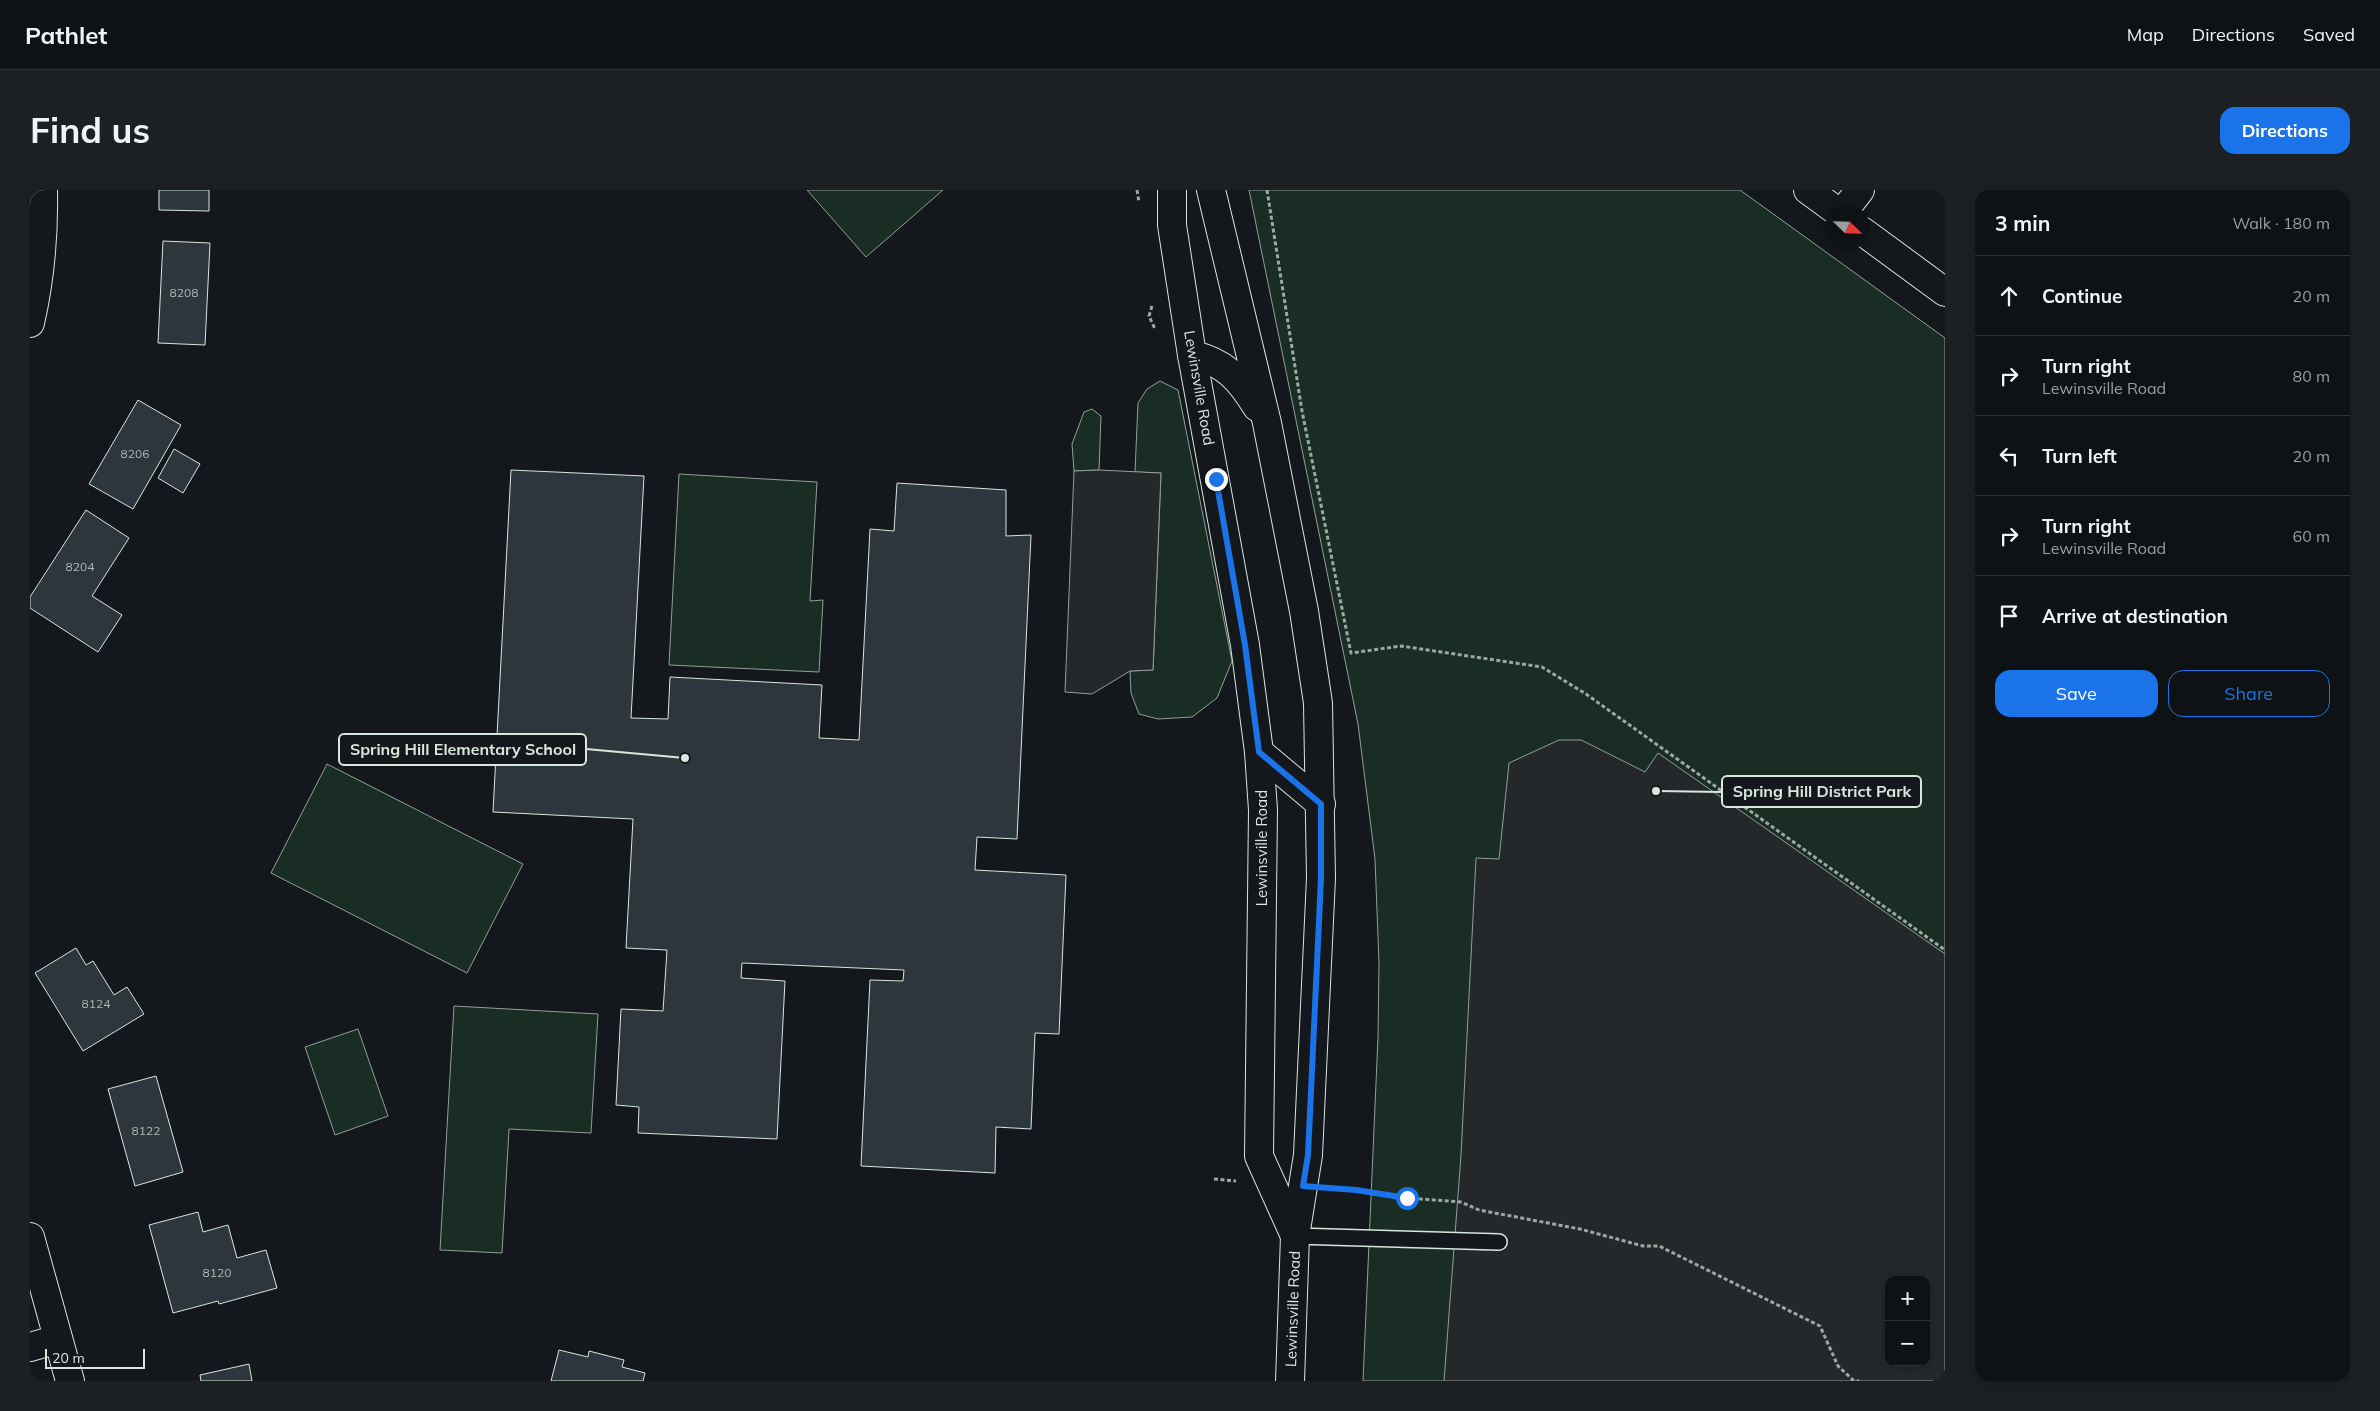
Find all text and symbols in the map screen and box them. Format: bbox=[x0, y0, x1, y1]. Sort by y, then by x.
text: Pathlet bbox=[25, 20, 107, 50]
text: Map bbox=[2127, 23, 2164, 46]
text: Directions bbox=[2192, 23, 2275, 46]
text: Saved bbox=[2303, 23, 2355, 46]
button: Directions bbox=[2220, 107, 2350, 154]
text: Find us bbox=[30, 108, 150, 152]
north arrow bbox=[1825, 205, 1870, 250]
text: 3 min bbox=[1995, 210, 2050, 236]
text: Walk · 180 m bbox=[2232, 213, 2330, 233]
icon: ahead bbox=[1995, 282, 2023, 310]
text: Continue bbox=[2042, 284, 2122, 308]
house number: 8208 bbox=[170, 285, 198, 300]
text: 20 m bbox=[2293, 286, 2330, 306]
street label: Lewinsville Road bbox=[1180, 329, 1219, 447]
text: Turn right bbox=[2042, 354, 2131, 378]
icon: right bbox=[1995, 362, 2023, 390]
text: 80 m bbox=[2293, 366, 2330, 386]
text: Lewinsville Road bbox=[2042, 378, 2166, 398]
icon: left bbox=[1995, 442, 2023, 470]
text: Turn left bbox=[2042, 444, 2117, 468]
house number: 8206 bbox=[121, 446, 149, 461]
text: 20 m bbox=[2293, 446, 2330, 466]
route end bbox=[1205, 468, 1228, 491]
text: Turn right bbox=[2042, 514, 2131, 538]
icon: right bbox=[1995, 522, 2023, 550]
text: 60 m bbox=[2293, 526, 2330, 546]
text: Lewinsville Road bbox=[2042, 538, 2166, 558]
house number: 8204 bbox=[66, 559, 94, 574]
icon: arrive bbox=[1995, 602, 2023, 630]
text: Arrive at destination bbox=[2042, 604, 2228, 628]
button: Save bbox=[1995, 670, 2158, 717]
button: Share bbox=[2168, 670, 2330, 717]
callout: Spring Hill Elementary School bbox=[339, 734, 586, 765]
text: Spring Hill Elementary School bbox=[350, 739, 576, 759]
callout: Spring Hill District Park bbox=[1722, 776, 1921, 807]
text: Spring Hill District Park bbox=[1733, 781, 1913, 801]
street label: Lewinsville Road bbox=[1252, 790, 1271, 906]
house number: 8124 bbox=[82, 996, 110, 1011]
house number: 8122 bbox=[132, 1123, 160, 1138]
route start bbox=[1396, 1187, 1419, 1210]
street label: Lewinsville Road bbox=[1281, 1250, 1304, 1367]
house number: 8120 bbox=[203, 1265, 231, 1280]
map controls bbox=[1885, 1276, 1930, 1366]
button: + bbox=[1885, 1276, 1930, 1321]
button: − bbox=[1885, 1321, 1930, 1366]
scale bar bbox=[45, 1346, 145, 1369]
text: 20 m bbox=[52, 1349, 85, 1367]

